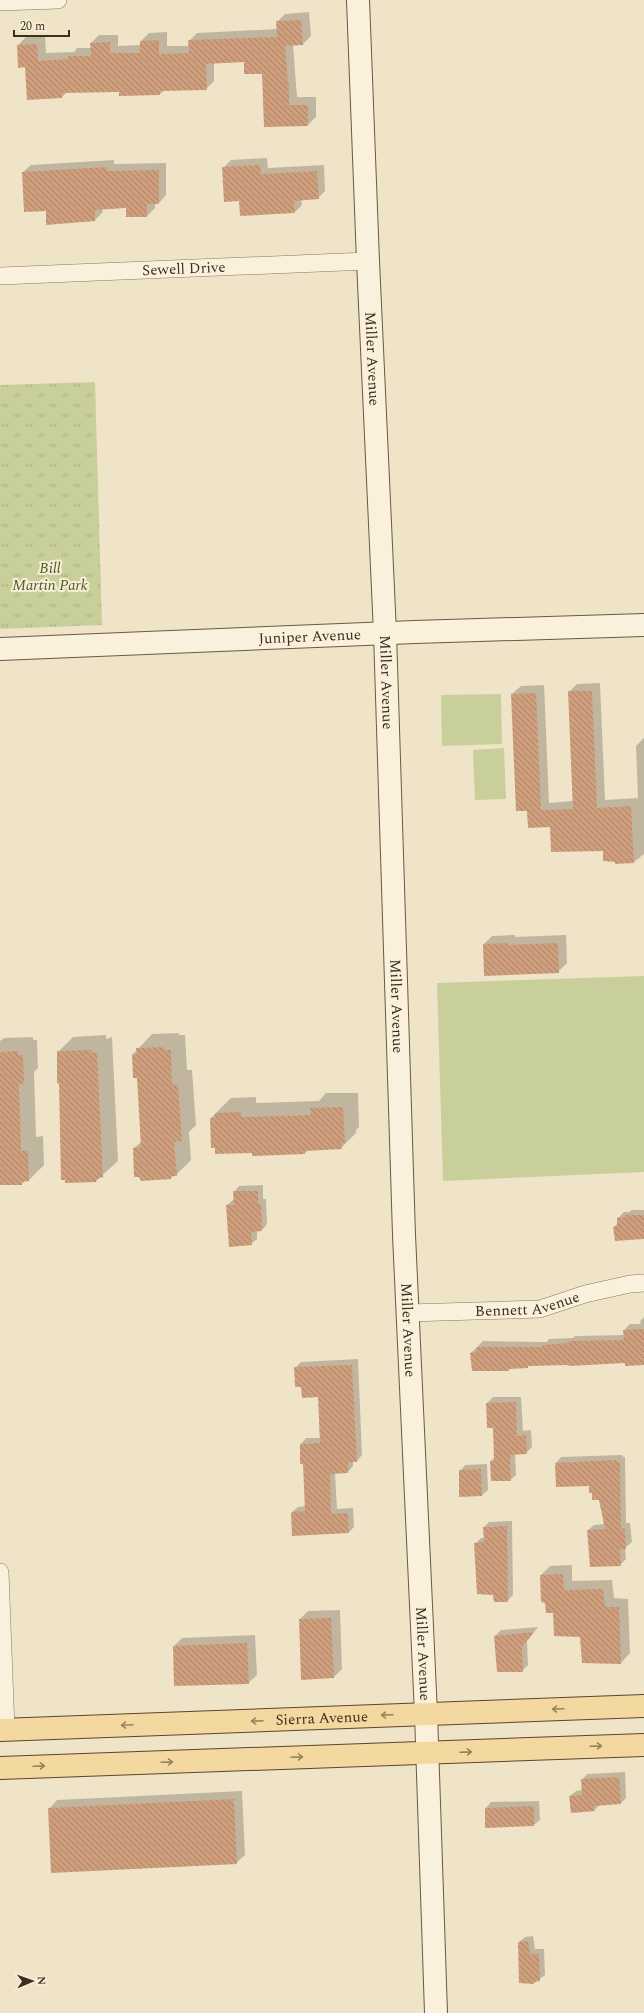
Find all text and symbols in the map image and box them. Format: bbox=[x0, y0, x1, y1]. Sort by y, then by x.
scale bar bbox=[14, 12, 69, 38]
text: 20 m bbox=[20, 17, 45, 36]
street label: Sewell Drive bbox=[142, 256, 226, 282]
street label: Miller Avenue bbox=[358, 311, 386, 406]
park label: Bill Martin Park bbox=[12, 557, 88, 597]
street label: Juniper Avenue bbox=[258, 623, 362, 650]
street label: Miller Avenue bbox=[373, 635, 399, 730]
street label: Miller Avenue bbox=[383, 959, 409, 1054]
street label: Miller Avenue bbox=[394, 1282, 422, 1378]
street label: Bennett Avenue bbox=[475, 1286, 583, 1323]
street label: Miller Avenue bbox=[409, 1606, 436, 1701]
street label: Sierra Avenue bbox=[275, 1705, 369, 1732]
one-way arrow bbox=[552, 1705, 565, 1713]
one-way arrow bbox=[381, 1711, 394, 1719]
one-way arrow bbox=[251, 1717, 264, 1725]
one-way arrow bbox=[121, 1722, 134, 1729]
one-way arrow bbox=[589, 1742, 602, 1750]
one-way arrow bbox=[459, 1748, 472, 1755]
one-way arrow bbox=[290, 1754, 303, 1761]
one-way arrow bbox=[160, 1758, 173, 1766]
one-way arrow bbox=[32, 1763, 45, 1770]
north arrow bbox=[12, 1961, 52, 2001]
text: N bbox=[33, 1976, 50, 1985]

